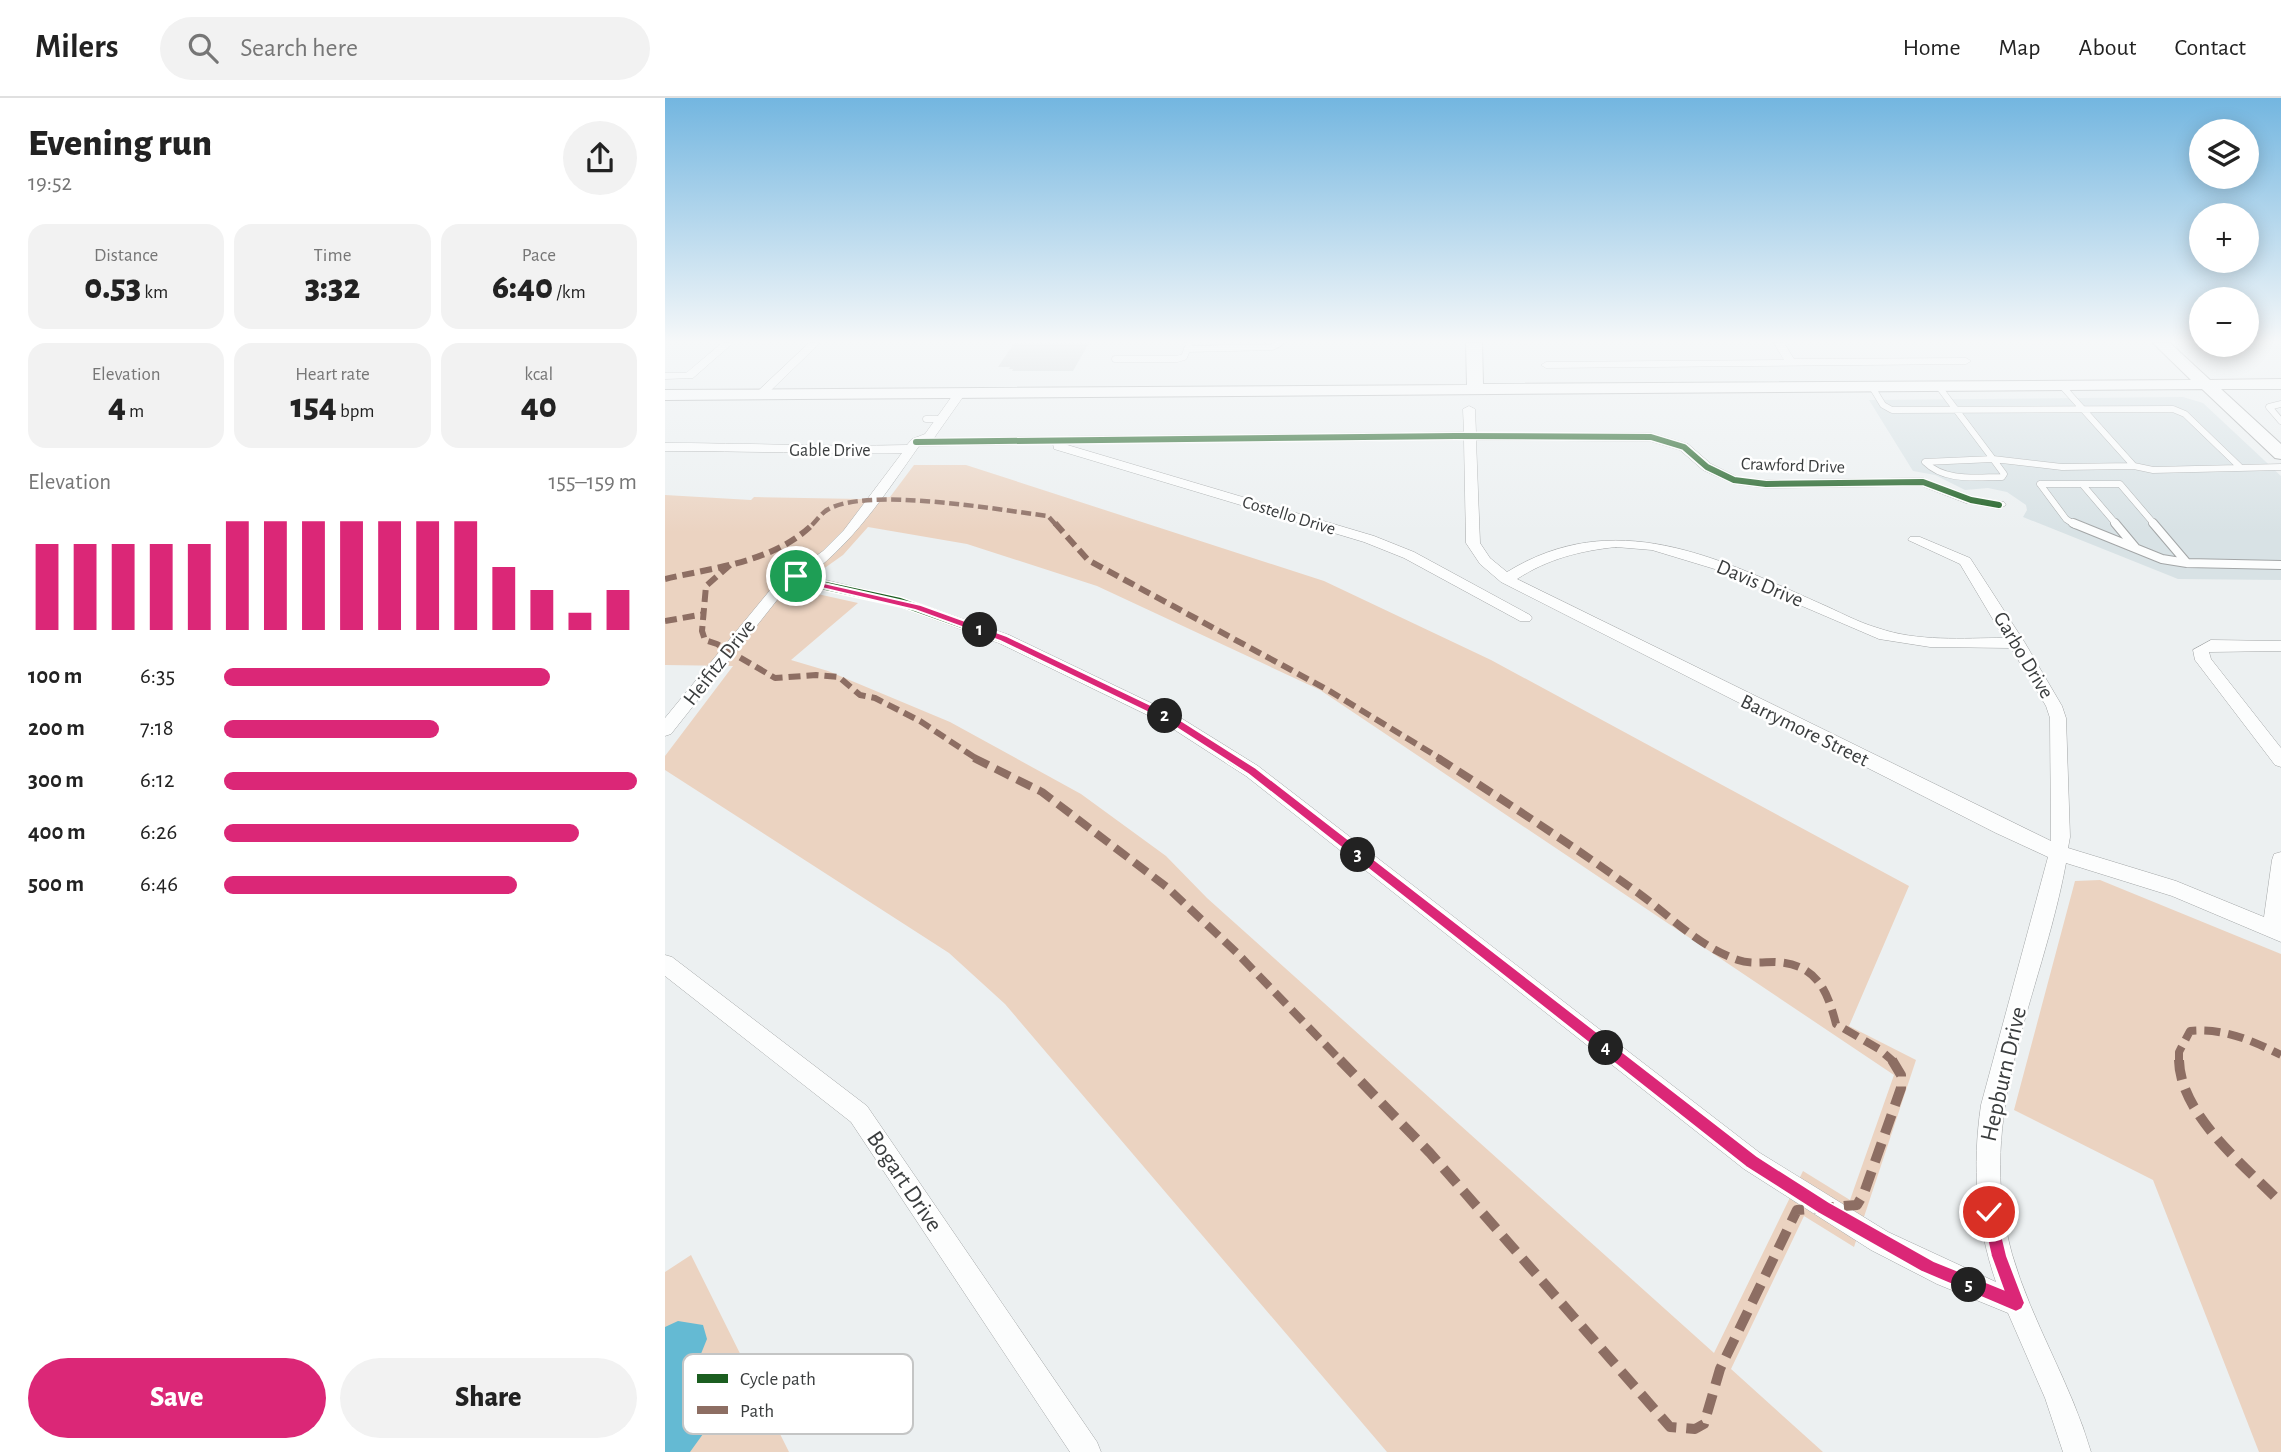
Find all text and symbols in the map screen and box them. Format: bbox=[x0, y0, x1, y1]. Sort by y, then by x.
search box bbox=[160, 17, 650, 80]
icon: search bbox=[184, 29, 222, 67]
text: Milers bbox=[35, 31, 118, 64]
text: Search here bbox=[240, 35, 358, 61]
text: Home bbox=[1903, 36, 1961, 60]
text: Map bbox=[1999, 36, 2041, 60]
text: About bbox=[2079, 36, 2136, 60]
text: Contact bbox=[2174, 36, 2246, 60]
map controls bbox=[2189, 119, 2259, 357]
button: layers bbox=[2189, 119, 2259, 189]
button: share bbox=[563, 121, 637, 195]
text: Evening run bbox=[28, 125, 212, 163]
text: 19:52 bbox=[28, 172, 72, 195]
button: + bbox=[2189, 203, 2259, 273]
text: Distance bbox=[94, 246, 158, 265]
text: Time bbox=[314, 246, 351, 265]
text: Pace bbox=[522, 246, 556, 265]
text: 0.53 bbox=[84, 270, 141, 305]
text: 3:32 bbox=[305, 270, 360, 305]
text: 6:40 bbox=[492, 270, 553, 305]
text: km bbox=[141, 283, 168, 302]
text: /km bbox=[553, 283, 586, 302]
button: − bbox=[2189, 287, 2259, 357]
text: Elevation bbox=[92, 365, 161, 384]
text: Heart rate bbox=[295, 365, 370, 384]
text: kcal bbox=[524, 365, 553, 384]
text: 4 bbox=[108, 389, 126, 424]
text: 154 bbox=[291, 389, 337, 424]
text: 40 bbox=[521, 389, 557, 424]
text: m bbox=[126, 402, 144, 421]
text: bpm bbox=[337, 402, 374, 421]
street label: Gable Drive bbox=[789, 442, 871, 460]
street label: Crawford Drive bbox=[1741, 455, 1845, 477]
text: Elevation bbox=[28, 471, 111, 494]
text: 155–159 m bbox=[548, 471, 637, 494]
street label: Costello Drive bbox=[1240, 493, 1337, 539]
pin bbox=[766, 546, 826, 606]
street label: Davis Drive bbox=[1713, 556, 1806, 611]
icon: arrive bbox=[777, 557, 815, 595]
street label: Garbo Drive bbox=[1990, 608, 2058, 702]
pin: 1 bbox=[963, 612, 997, 648]
street label: Heifitz Drive bbox=[679, 615, 759, 709]
text: 1 bbox=[976, 620, 983, 639]
text: 100 m bbox=[28, 665, 82, 688]
text: 6:35 bbox=[140, 665, 175, 688]
street label: Barrymore Street bbox=[1737, 690, 1872, 771]
pin: 2 bbox=[1147, 698, 1183, 734]
text: 2 bbox=[1160, 706, 1169, 725]
text: 200 m bbox=[28, 717, 85, 740]
text: 7:18 bbox=[140, 717, 174, 740]
text: 300 m bbox=[28, 769, 84, 792]
text: 6:12 bbox=[140, 769, 174, 792]
text: 400 m bbox=[28, 821, 86, 844]
text: 6:26 bbox=[140, 821, 177, 844]
pin: 3 bbox=[1341, 838, 1375, 872]
text: 3 bbox=[1353, 845, 1362, 864]
text: 500 m bbox=[28, 873, 84, 896]
text: 6:46 bbox=[140, 873, 178, 896]
street label: Hepburn Drive bbox=[1977, 1004, 2031, 1144]
pin: 4 bbox=[1588, 1030, 1623, 1066]
text: 4 bbox=[1601, 1038, 1610, 1057]
street label: Bogart Drive bbox=[862, 1127, 947, 1236]
pin bbox=[1959, 1182, 2019, 1242]
icon: check bbox=[1970, 1193, 2008, 1231]
pin: 5 bbox=[1951, 1268, 1987, 1302]
text: 5 bbox=[1964, 1275, 1973, 1294]
legend bbox=[683, 1354, 913, 1434]
button: Save bbox=[28, 1358, 326, 1438]
button: Share bbox=[340, 1358, 637, 1438]
text: Cycle path bbox=[740, 1370, 816, 1389]
text: Path bbox=[740, 1402, 774, 1421]

